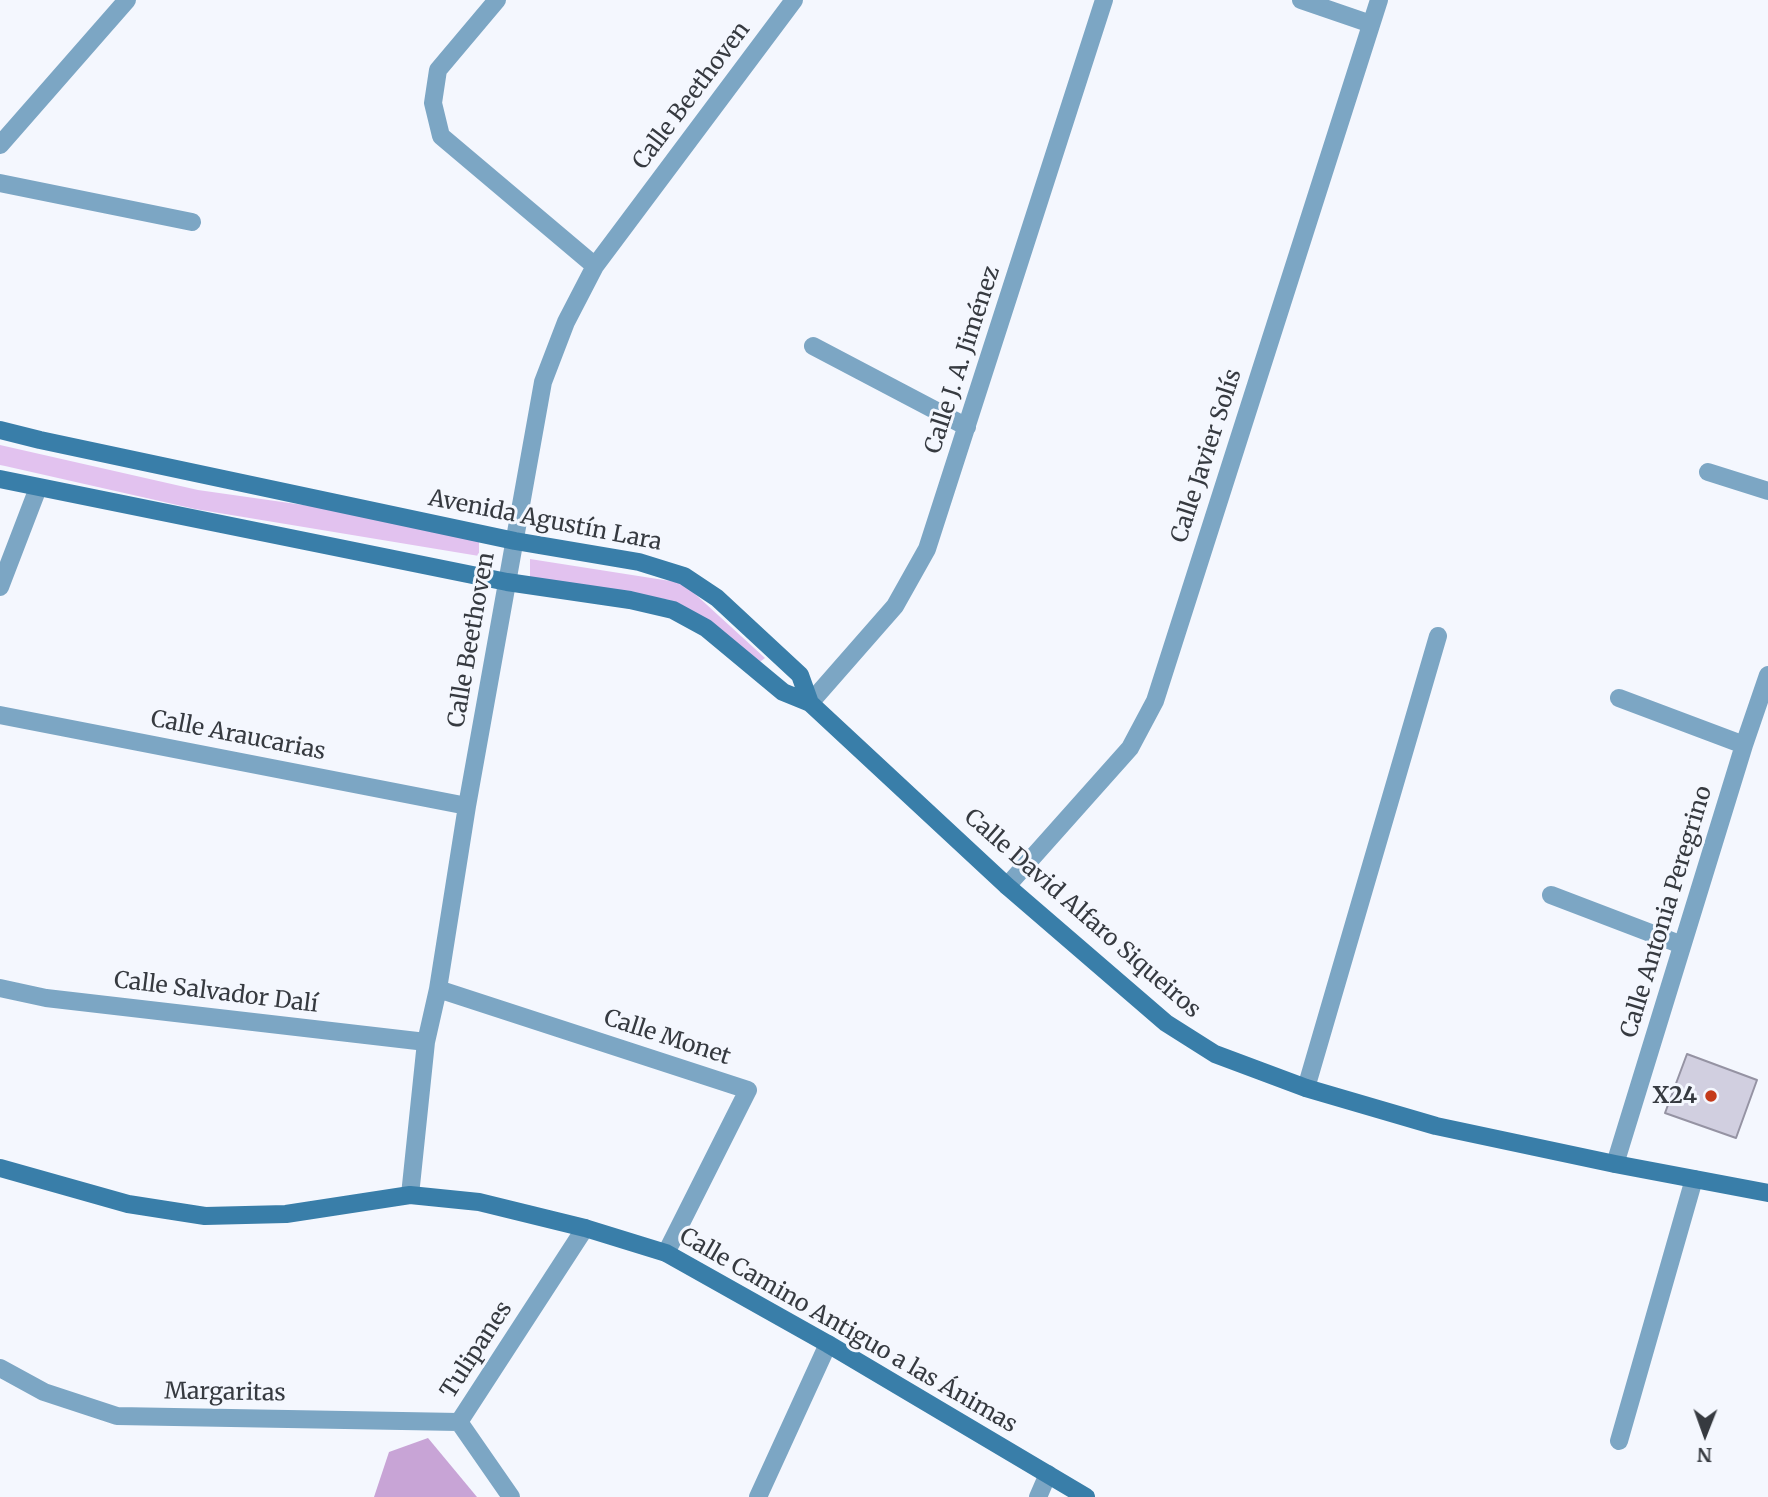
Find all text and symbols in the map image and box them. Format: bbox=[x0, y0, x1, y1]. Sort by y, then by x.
street label: Calle Beethoven bbox=[628, 17, 756, 175]
street label: Calle J. A. Jiménez bbox=[920, 263, 1006, 457]
street label: Calle Javier Solís bbox=[1166, 366, 1248, 546]
street label: Avenida Agustín Lara bbox=[426, 485, 664, 557]
street label: Calle Beethoven bbox=[443, 550, 501, 730]
street label: Calle Araucarias bbox=[148, 706, 328, 766]
street label: Calle Antonia Peregrino bbox=[1616, 783, 1718, 1041]
street label: Calle David Alfaro Siqueiros bbox=[958, 804, 1206, 1024]
street label: Calle Salvador Dalí bbox=[112, 967, 320, 1019]
street label: Calle Monet bbox=[600, 1005, 734, 1071]
place label: X24 bbox=[1652, 1082, 1697, 1110]
marker: X24 bbox=[1703, 1088, 1719, 1104]
street label: Calle Camino Antiguo a las Ánimas bbox=[674, 1223, 1022, 1439]
street label: Tulipanes bbox=[435, 1296, 519, 1404]
street label: Margaritas bbox=[164, 1378, 286, 1408]
north arrow bbox=[1670, 1399, 1740, 1469]
text: N bbox=[1697, 1443, 1712, 1467]

